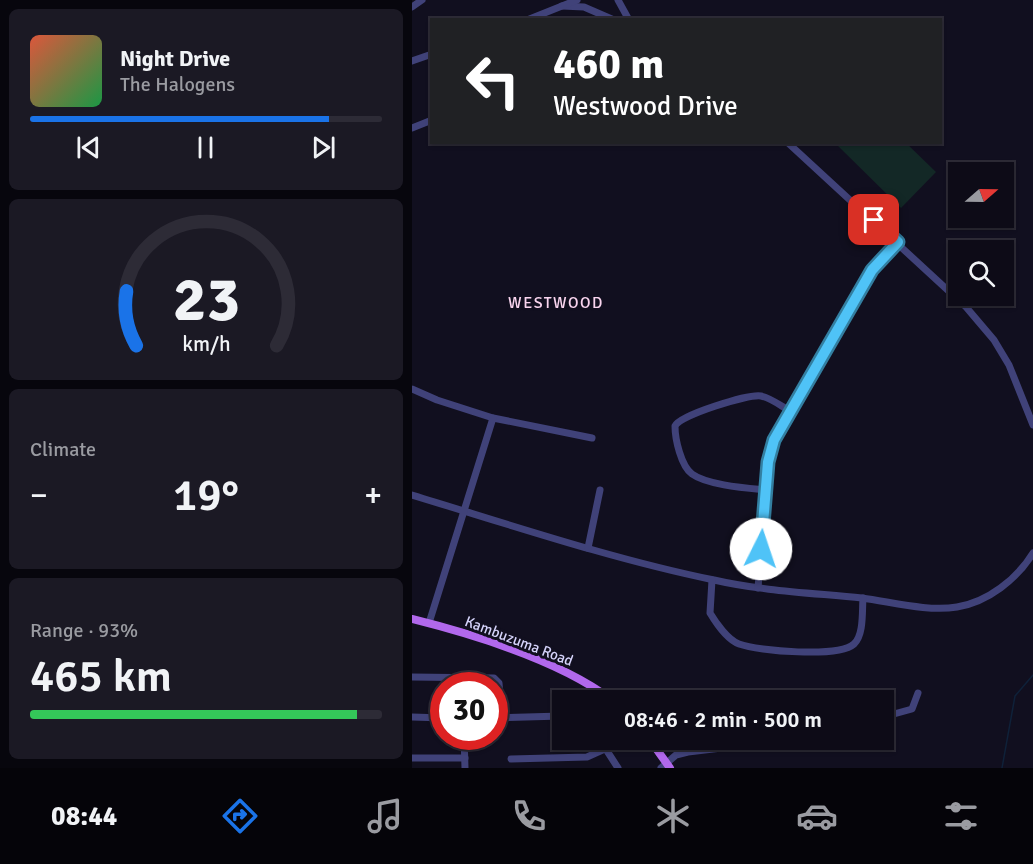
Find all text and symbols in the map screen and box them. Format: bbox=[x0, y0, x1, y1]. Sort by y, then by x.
text: 460 m bbox=[553, 39, 664, 90]
icon: left bbox=[454, 42, 532, 120]
text: Night Drive bbox=[120, 45, 230, 72]
text: The Halogens bbox=[120, 72, 235, 97]
text: Westwood Drive bbox=[553, 90, 738, 123]
icon: previous bbox=[72, 131, 105, 164]
icon: pause bbox=[189, 131, 222, 164]
icon: next bbox=[307, 131, 340, 164]
north arrow bbox=[948, 162, 1014, 228]
map controls bbox=[948, 162, 1014, 306]
pin bbox=[848, 194, 899, 245]
icon: arrive bbox=[857, 203, 890, 236]
button: search bbox=[948, 240, 1014, 306]
text: 23 bbox=[172, 261, 240, 338]
district label: WESTWOOD bbox=[508, 293, 604, 313]
text: km/h bbox=[182, 332, 230, 358]
text: Climate bbox=[30, 437, 96, 462]
text: 19° bbox=[173, 468, 239, 523]
text: − bbox=[30, 475, 48, 516]
text: + bbox=[364, 475, 382, 516]
position arrow bbox=[729, 517, 793, 581]
street label: Kambuzuma Road bbox=[462, 612, 576, 670]
text: Range · 93% bbox=[30, 618, 138, 643]
text: 465 km bbox=[30, 649, 172, 704]
speed limit sign: 30 bbox=[430, 672, 508, 750]
text: 08:46 · 2 min · 500 m bbox=[624, 706, 822, 733]
icon: directions bbox=[219, 795, 261, 837]
icon: music bbox=[364, 795, 406, 837]
icon: phone bbox=[508, 795, 550, 837]
icon: climate bbox=[652, 795, 694, 837]
icon: car bbox=[796, 795, 838, 837]
icon: filters bbox=[940, 795, 982, 837]
text: 08:44 bbox=[51, 800, 117, 833]

